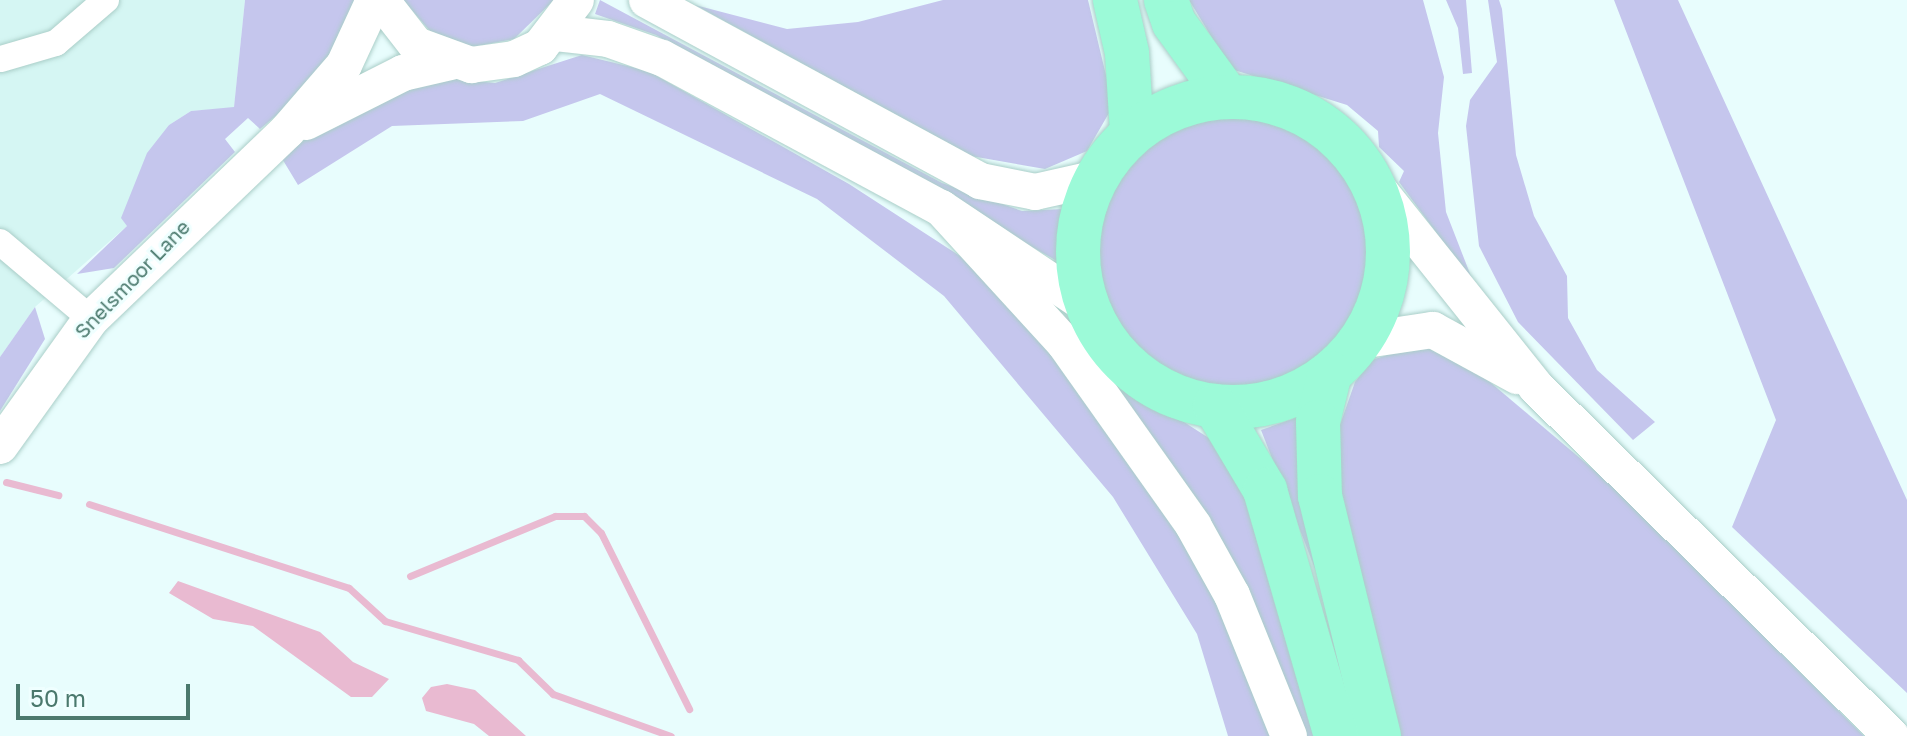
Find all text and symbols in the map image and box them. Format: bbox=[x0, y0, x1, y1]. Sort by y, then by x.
street label: Snelsmoor Lane bbox=[70, 215, 194, 343]
scale bar bbox=[20, 668, 194, 718]
text: 50 m bbox=[30, 683, 86, 712]

